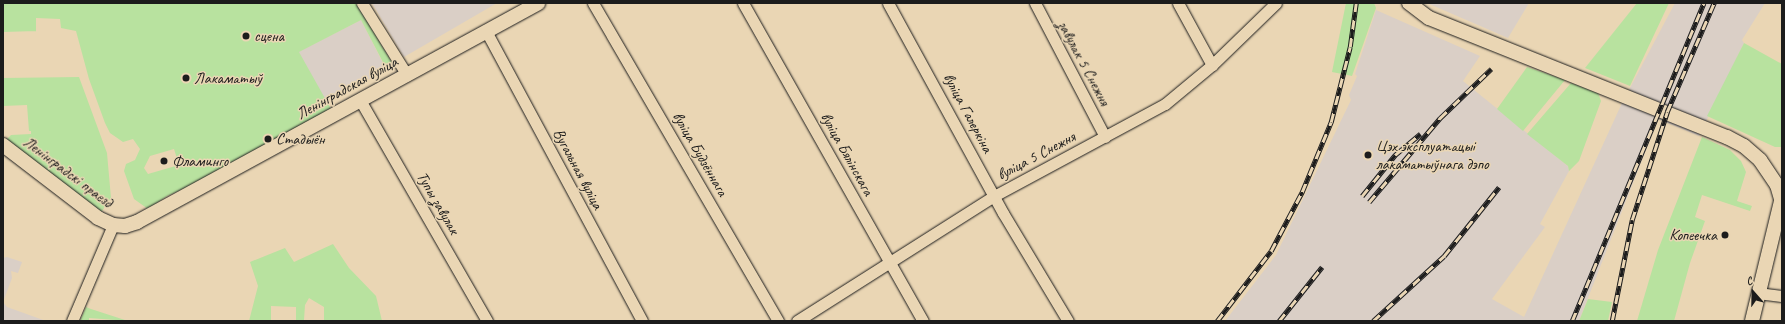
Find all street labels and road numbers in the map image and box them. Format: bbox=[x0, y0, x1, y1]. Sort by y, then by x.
street label: завулак 5 Снежня bbox=[1054, 17, 1114, 109]
street label: Ленінградская вуліца bbox=[293, 52, 401, 124]
street label: вуліца Галеркіна bbox=[939, 71, 997, 155]
street label: вуліца Будзённага bbox=[668, 108, 732, 200]
street label: вуліца Бялінскага bbox=[816, 108, 878, 200]
street label: Вугальная вуліца bbox=[549, 125, 607, 213]
street label: вуліца 5 Снежня bbox=[994, 127, 1078, 185]
street label: Ленінградскі праезд bbox=[20, 132, 116, 212]
street label: Тупы завулак bbox=[412, 168, 464, 238]

